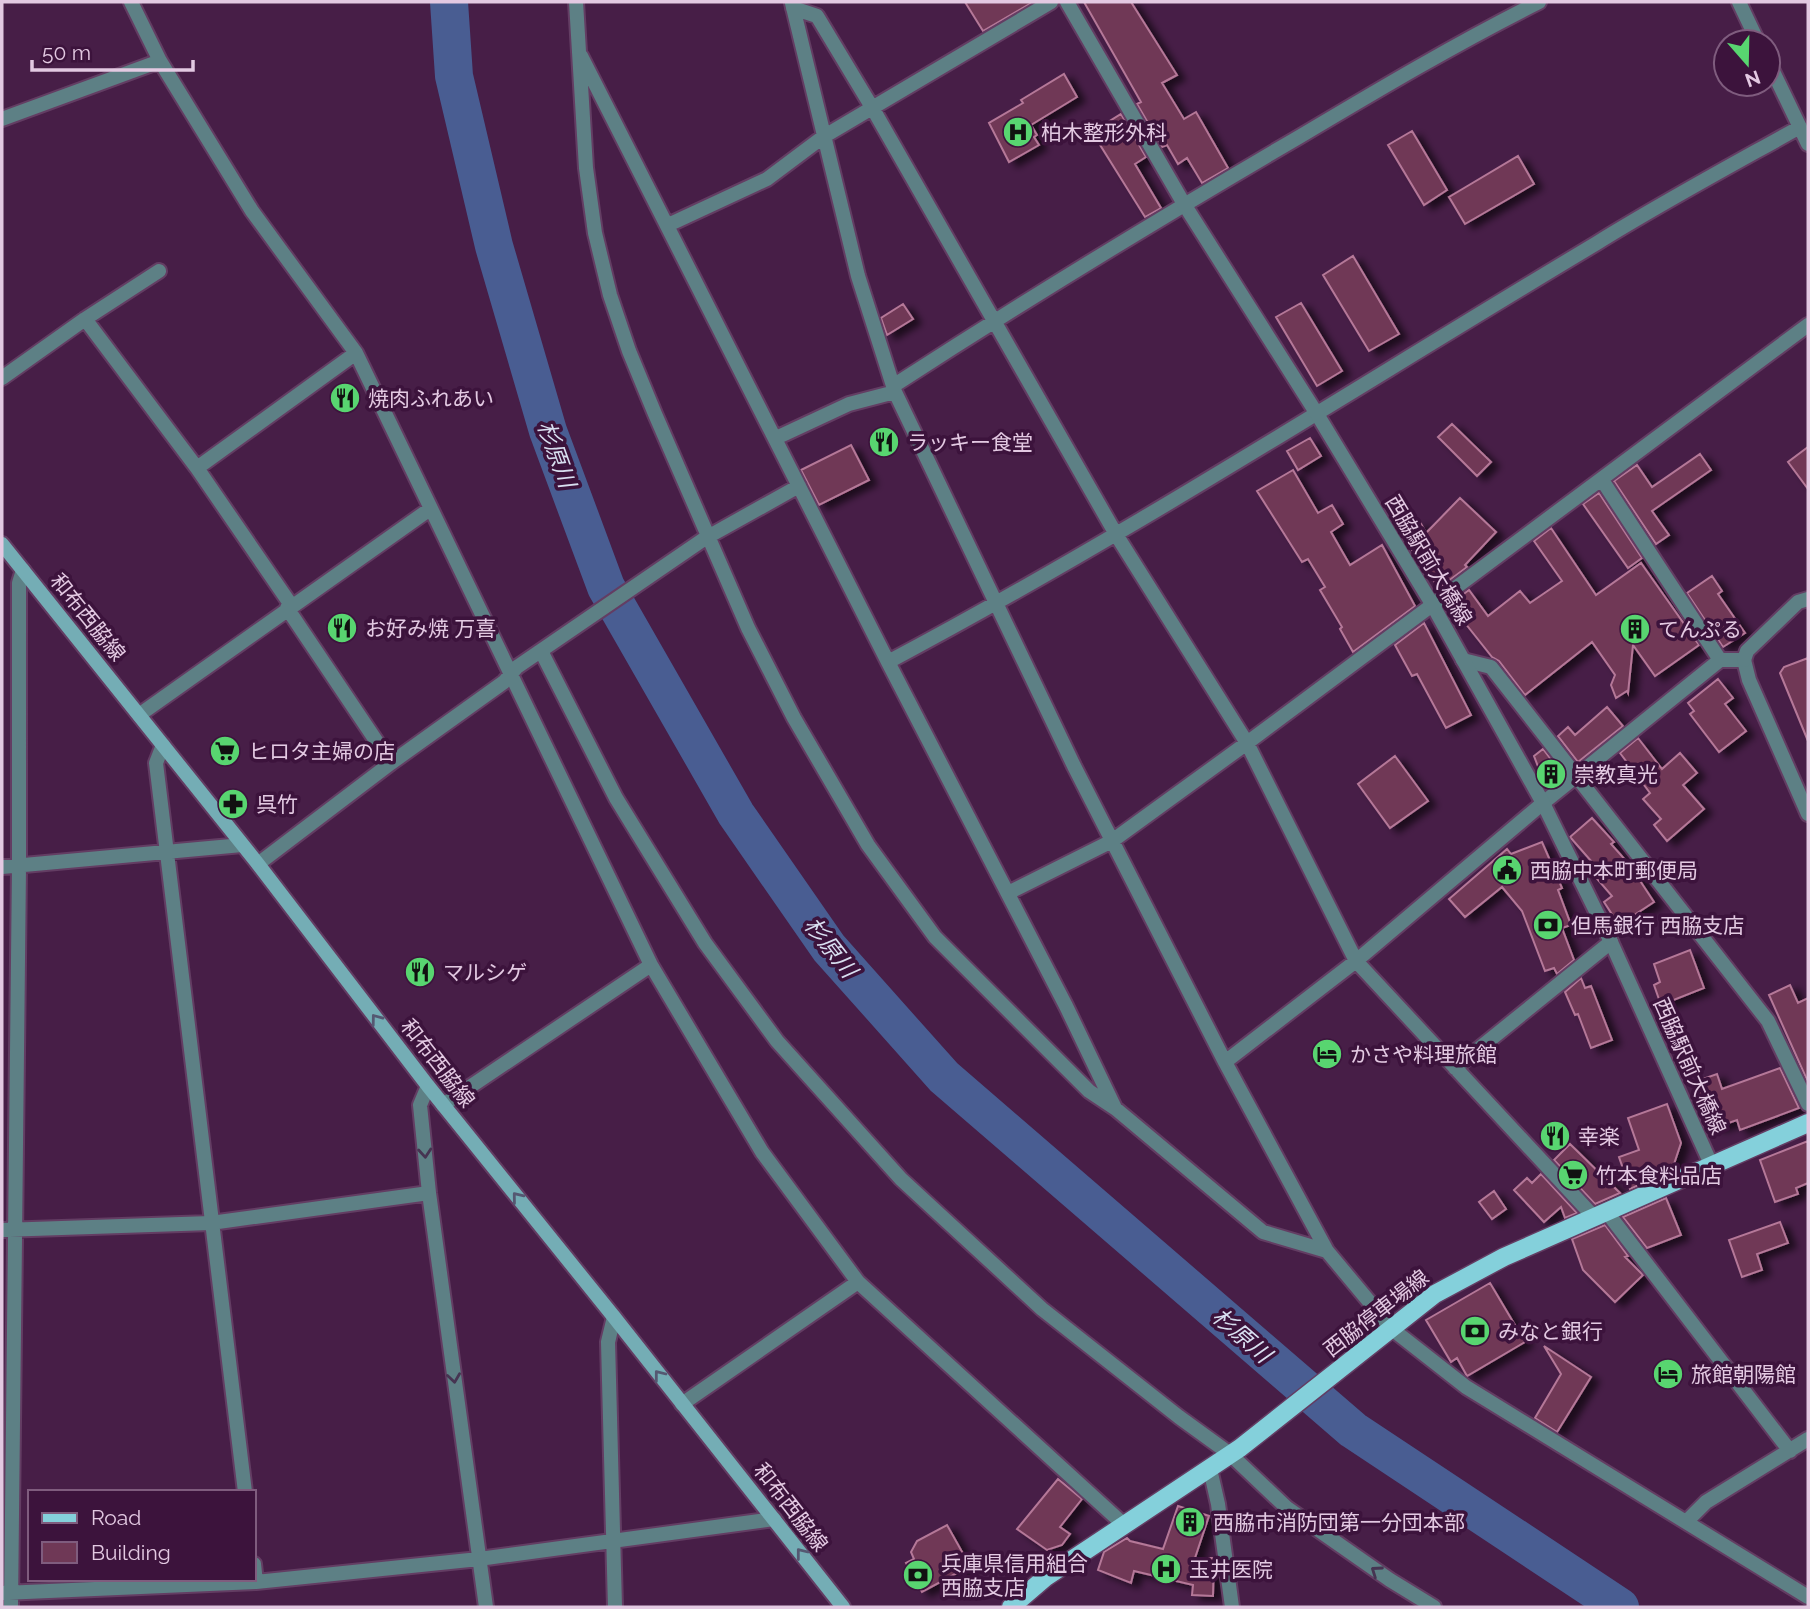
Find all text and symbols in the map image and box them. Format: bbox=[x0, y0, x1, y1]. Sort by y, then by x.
scale bar bbox=[32, 28, 192, 72]
north arrow bbox=[1712, 28, 1782, 98]
text: 50 m bbox=[42, 40, 91, 65]
text: N bbox=[1742, 66, 1763, 92]
hospital icon: 柏木整形外科 bbox=[1001, 115, 1035, 149]
place label: 柏木整形外科 bbox=[1041, 120, 1167, 145]
restaurant icon: 焼肉ふれあい bbox=[328, 381, 362, 415]
place label: 焼肉ふれあい bbox=[368, 386, 494, 411]
water label: 杉原川 bbox=[533, 417, 583, 494]
restaurant icon: ラッキー食堂 bbox=[867, 425, 901, 459]
place label: ラッキー食堂 bbox=[907, 430, 1033, 455]
street label: 西脇駅前大橋線 bbox=[1380, 491, 1478, 629]
street label: 和布西脇線 bbox=[45, 568, 131, 666]
restaurant icon: お好み焼 万喜 bbox=[325, 611, 359, 645]
building icon: てんぷる bbox=[1618, 612, 1652, 646]
place label: お好み焼 万喜 bbox=[365, 616, 496, 641]
place label: てんぷる bbox=[1658, 617, 1742, 642]
supermarket icon: ヒロタ主婦の店 bbox=[208, 734, 242, 768]
place label: ヒロタ主婦の店 bbox=[248, 739, 395, 764]
building icon: 崇教真光 bbox=[1534, 757, 1568, 791]
place label: 崇教真光 bbox=[1574, 762, 1658, 787]
pharmacy icon: 呉竹 bbox=[216, 787, 250, 821]
place label: 呉竹 bbox=[256, 792, 298, 817]
public building icon: 西脇中本町郵便局 bbox=[1490, 853, 1524, 887]
place label: 西脇中本町郵便局 bbox=[1530, 858, 1698, 883]
bank icon: 但馬銀行 西脇支店 bbox=[1531, 908, 1565, 942]
water label: 杉原川 bbox=[799, 912, 865, 985]
place label: 但馬銀行 西脇支店 bbox=[1571, 913, 1744, 938]
restaurant icon: マルシゲ bbox=[403, 955, 437, 989]
place label: マルシゲ bbox=[443, 960, 527, 985]
street label: 西脇駅前大橋線 bbox=[1649, 994, 1731, 1138]
one-way arrow bbox=[372, 1014, 385, 1027]
street label: 和布西脇線 bbox=[396, 1014, 480, 1112]
hotel icon: かさや料理旅館 bbox=[1310, 1037, 1344, 1071]
place label: かさや料理旅館 bbox=[1350, 1042, 1497, 1067]
restaurant icon: 幸楽 bbox=[1538, 1119, 1572, 1153]
place label: 幸楽 bbox=[1578, 1124, 1620, 1149]
one-way arrow bbox=[417, 1148, 432, 1159]
supermarket icon: 竹本食料品店 bbox=[1556, 1158, 1590, 1192]
place label: 竹本食料品店 bbox=[1596, 1163, 1722, 1188]
one-way arrow bbox=[513, 1193, 526, 1205]
street label: 西脇停車場線 bbox=[1319, 1264, 1433, 1362]
water label: 杉原川 bbox=[1207, 1302, 1279, 1370]
bank icon: みなと銀行 bbox=[1458, 1314, 1492, 1348]
place label: みなと銀行 bbox=[1498, 1319, 1603, 1344]
hotel icon: 旅館朝陽館 bbox=[1651, 1357, 1685, 1391]
place label: 旅館朝陽館 bbox=[1691, 1362, 1796, 1387]
one-way arrow bbox=[655, 1371, 668, 1383]
one-way arrow bbox=[447, 1372, 462, 1384]
street label: 和布西脇線 bbox=[749, 1458, 833, 1556]
legend bbox=[28, 1490, 256, 1581]
text: Road bbox=[91, 1505, 141, 1530]
building icon: 西脇市消防団第一分団本部 bbox=[1173, 1505, 1207, 1539]
place label: 西脇市消防団第一分団本部 bbox=[1213, 1510, 1465, 1535]
text: Building bbox=[91, 1540, 171, 1565]
one-way arrow bbox=[796, 1549, 809, 1561]
place label: 兵庫県信用組合 西脇支店 bbox=[941, 1551, 1088, 1600]
hospital icon: 玉井医院 bbox=[1149, 1552, 1183, 1586]
place label: 玉井医院 bbox=[1189, 1557, 1273, 1582]
bank icon: 兵庫県信用組合 西脇支店 bbox=[901, 1558, 935, 1592]
one-way arrow bbox=[1371, 1567, 1384, 1579]

